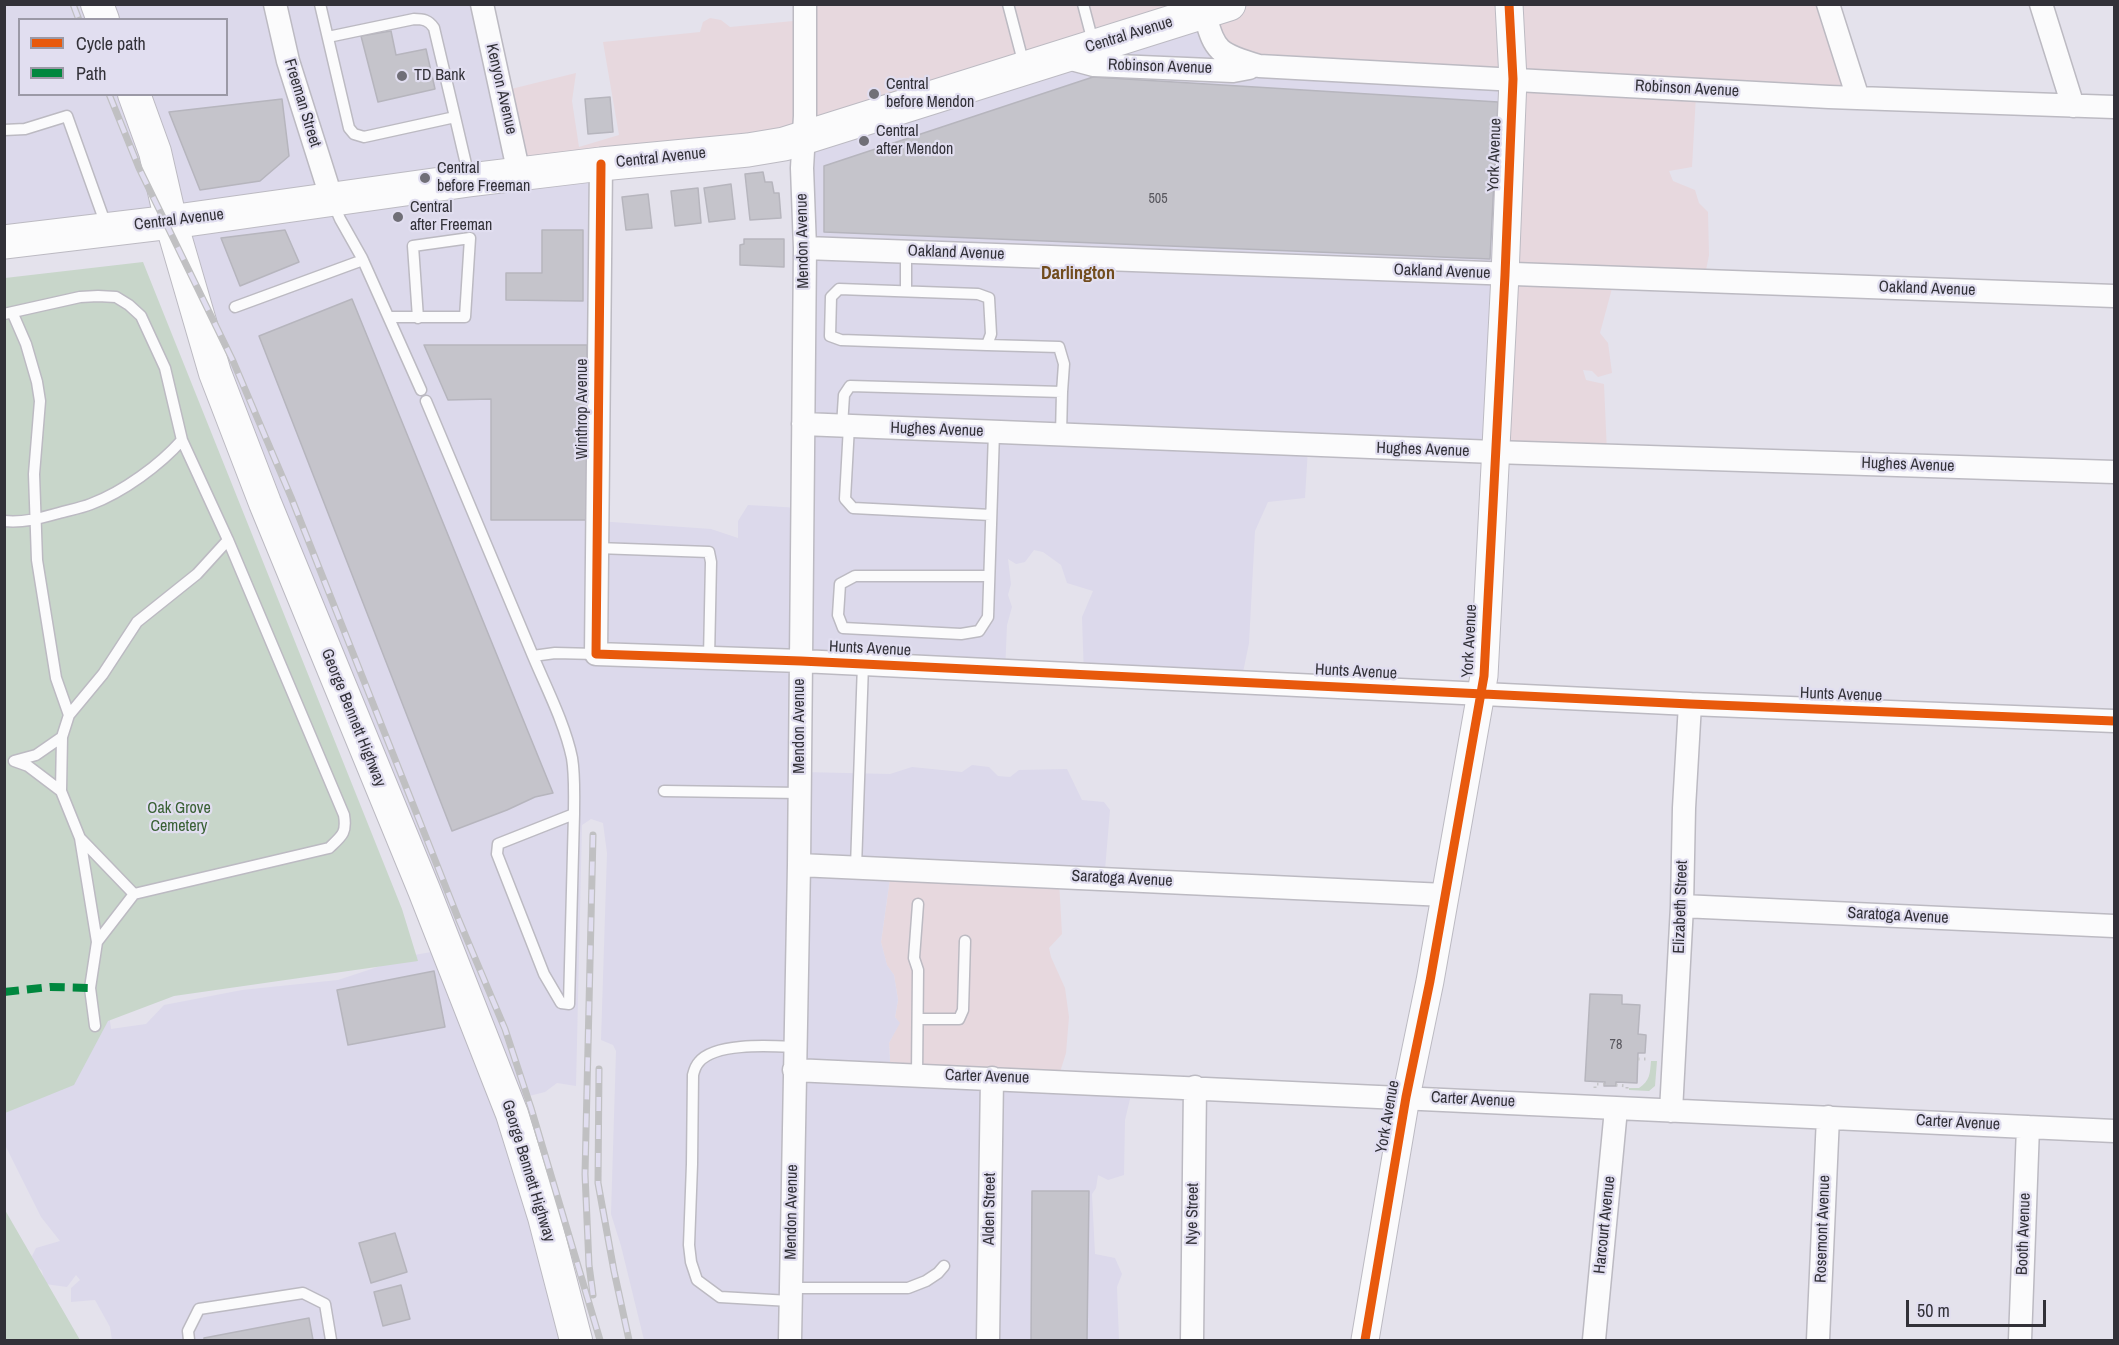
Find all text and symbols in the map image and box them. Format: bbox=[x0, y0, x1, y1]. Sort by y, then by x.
street label: Central Avenue bbox=[1083, 13, 1175, 57]
legend bbox=[18, 18, 228, 96]
text: Cycle path bbox=[76, 31, 146, 56]
street label: Kenyon Avenue bbox=[481, 42, 521, 136]
street label: Robinson Avenue bbox=[1108, 56, 1212, 78]
street label: Freeman Street bbox=[279, 57, 325, 149]
text: Path bbox=[76, 61, 106, 86]
place label: TD Bank bbox=[414, 66, 465, 86]
marker: TD Bank bbox=[395, 69, 409, 83]
place label: Central before Mendon bbox=[886, 75, 974, 113]
street label: Robinson Avenue bbox=[1635, 77, 1739, 101]
marker: Central before Mendon bbox=[867, 87, 881, 101]
street label: York Avenue bbox=[1484, 118, 1506, 192]
place label: Central after Mendon bbox=[876, 122, 953, 160]
marker: Central after Mendon bbox=[857, 134, 871, 148]
street label: Central Avenue bbox=[615, 144, 707, 172]
place label: Central before Freeman bbox=[437, 159, 530, 197]
marker: Central before Freeman bbox=[418, 171, 432, 185]
house number: 505 bbox=[1148, 191, 1168, 207]
street label: Mendon Avenue bbox=[793, 193, 813, 289]
place label: Central after Freeman bbox=[410, 198, 492, 236]
street label: Central Avenue bbox=[133, 205, 225, 235]
marker: Central after Freeman bbox=[391, 210, 405, 224]
street label: Oakland Avenue bbox=[907, 242, 1005, 264]
street label: Oakland Avenue bbox=[1393, 261, 1491, 283]
district label: Darlington bbox=[1041, 263, 1115, 285]
street label: Oakland Avenue bbox=[1878, 278, 1976, 300]
street label: Winthrop Avenue bbox=[573, 358, 593, 460]
street label: Hughes Avenue bbox=[890, 419, 984, 441]
street label: Hughes Avenue bbox=[1376, 439, 1470, 461]
street label: Hughes Avenue bbox=[1861, 454, 1955, 476]
street label: York Avenue bbox=[1458, 604, 1482, 678]
street label: Hunts Avenue bbox=[828, 637, 912, 661]
street label: George Bennett Highway bbox=[317, 646, 389, 790]
street label: Hunts Avenue bbox=[1314, 660, 1398, 684]
street label: Mendon Avenue bbox=[790, 678, 810, 774]
street label: Hunts Avenue bbox=[1800, 684, 1882, 706]
park label: Oak Grove Cemetery bbox=[147, 799, 211, 837]
street label: Elizabeth Street bbox=[1670, 860, 1692, 954]
street label: Saratoga Avenue bbox=[1071, 867, 1173, 891]
street label: Saratoga Avenue bbox=[1847, 904, 1949, 928]
house number: 78 bbox=[1610, 1037, 1622, 1053]
street label: Carter Avenue bbox=[945, 1066, 1029, 1088]
street label: York Avenue bbox=[1372, 1079, 1404, 1155]
street label: Carter Avenue bbox=[1430, 1088, 1516, 1112]
street label: George Bennett Highway bbox=[497, 1098, 559, 1244]
street label: Carter Avenue bbox=[1915, 1111, 2001, 1135]
street label: Mendon Avenue bbox=[782, 1164, 802, 1260]
street label: Alden Street bbox=[980, 1173, 1000, 1245]
street label: Harcourt Avenue bbox=[1590, 1175, 1620, 1275]
street label: Rosemont Avenue bbox=[1812, 1175, 1834, 1283]
street label: Nye Street bbox=[1183, 1183, 1203, 1245]
street label: Booth Avenue bbox=[2013, 1193, 2035, 1275]
scale bar bbox=[1909, 1288, 2048, 1326]
text: 50 m bbox=[1917, 1298, 1950, 1323]

